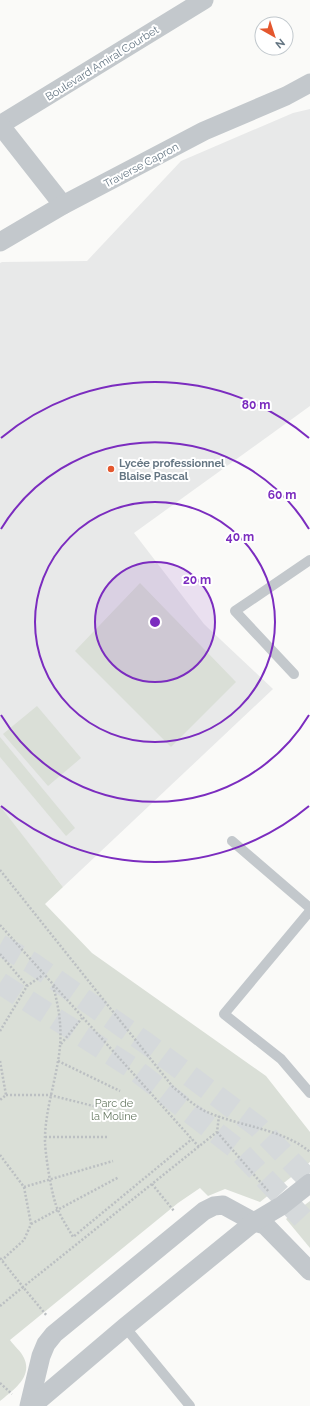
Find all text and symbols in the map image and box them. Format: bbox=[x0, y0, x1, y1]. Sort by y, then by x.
north arrow bbox=[254, 16, 294, 56]
street label: Boulevard Amiral Courbet bbox=[43, 23, 162, 104]
text: N bbox=[273, 36, 287, 51]
street label: Traverse Capron bbox=[102, 140, 181, 191]
text: 80 m bbox=[242, 398, 270, 412]
place label: Lycée professionnel Blaise Pascal bbox=[119, 457, 225, 483]
marker: Lycée professionnel Blaise Pascal bbox=[106, 464, 116, 474]
text: 60 m bbox=[268, 488, 296, 502]
text: 40 m bbox=[226, 530, 254, 544]
text: 20 m bbox=[183, 573, 211, 587]
centre of rings bbox=[148, 615, 162, 629]
park label: Parc de la Moline bbox=[91, 1097, 138, 1123]

